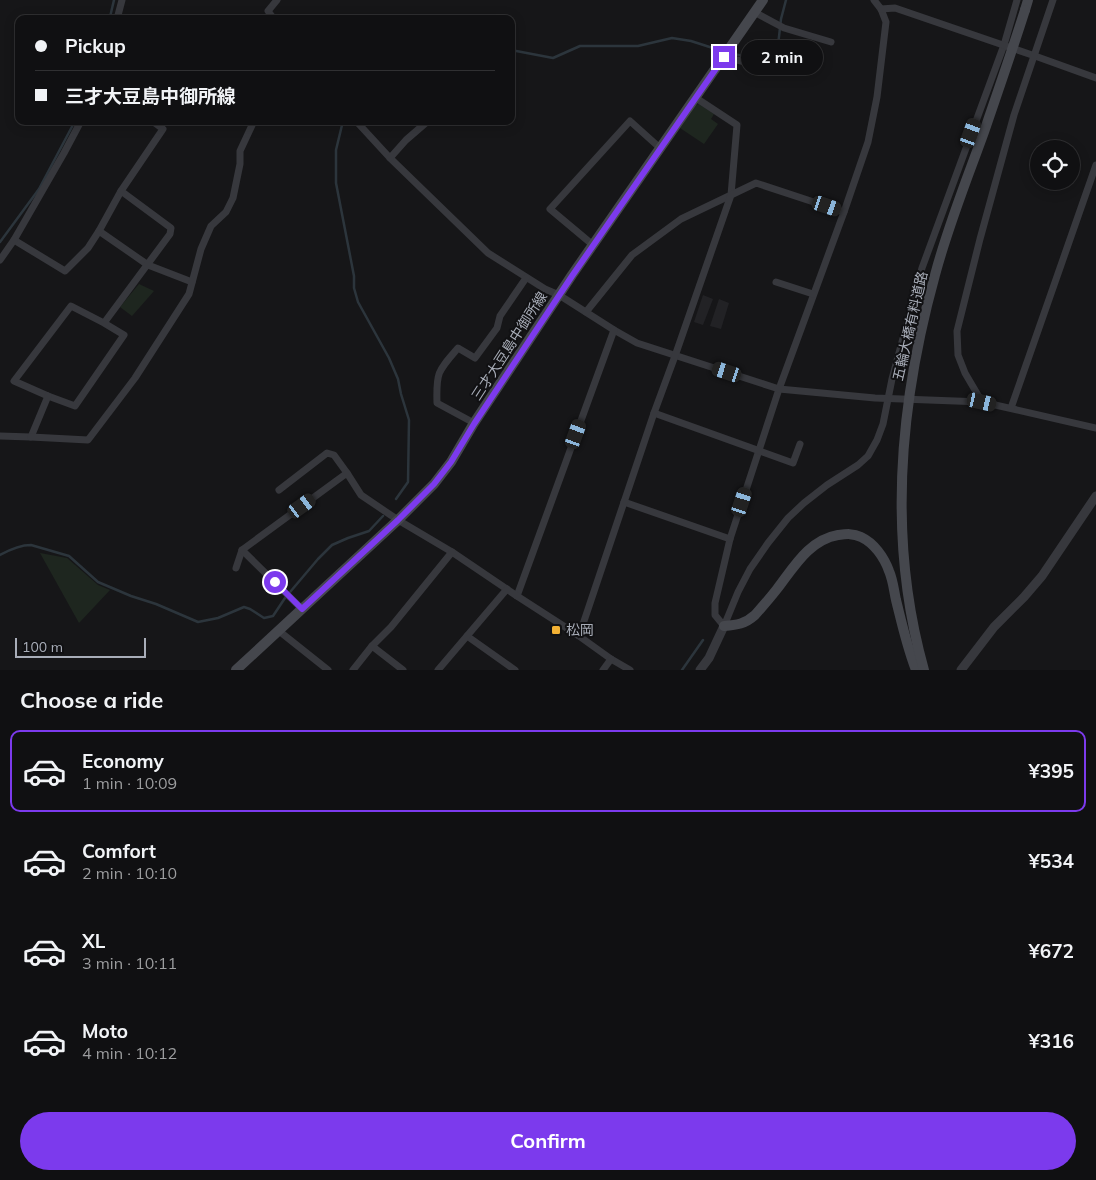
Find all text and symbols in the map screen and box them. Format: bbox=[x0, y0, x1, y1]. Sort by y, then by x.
text: Pickup bbox=[65, 34, 126, 58]
callout: 2 min bbox=[742, 40, 824, 74]
route end bbox=[713, 46, 735, 68]
text: 2 min bbox=[761, 47, 803, 67]
text: 三才大豆島中御所線 bbox=[65, 84, 236, 108]
car bbox=[958, 116, 983, 150]
map controls bbox=[1030, 140, 1080, 190]
button: locate bbox=[1030, 140, 1080, 190]
car bbox=[810, 194, 843, 218]
street label: 五輪大橋有料道路 bbox=[889, 269, 931, 383]
street label: 三才大豆島中御所線 bbox=[467, 288, 551, 404]
car bbox=[710, 360, 743, 384]
car bbox=[965, 391, 998, 413]
car bbox=[563, 417, 588, 451]
car bbox=[730, 485, 753, 519]
car bbox=[285, 491, 318, 521]
route start bbox=[264, 571, 286, 593]
place label: 松岡 bbox=[566, 621, 594, 639]
marker: 松岡 bbox=[550, 624, 562, 636]
scale bar bbox=[15, 635, 146, 658]
text: 100 m bbox=[22, 638, 63, 656]
text: Choose a ride bbox=[20, 686, 163, 714]
icon: car bbox=[22, 749, 67, 794]
text: Economy bbox=[82, 749, 164, 773]
text: ¥395 bbox=[1028, 759, 1074, 783]
text: 1 min · 10:09 bbox=[82, 773, 177, 793]
icon: car bbox=[22, 839, 67, 884]
text: Comfort bbox=[82, 839, 156, 863]
text: ¥534 bbox=[1028, 849, 1074, 873]
text: 2 min · 10:10 bbox=[82, 863, 177, 883]
icon: car bbox=[22, 929, 67, 974]
text: XL bbox=[82, 929, 105, 953]
text: ¥672 bbox=[1028, 939, 1074, 963]
text: 3 min · 10:11 bbox=[82, 953, 177, 973]
icon: car bbox=[22, 1019, 67, 1064]
text: Moto bbox=[82, 1019, 128, 1043]
text: ¥316 bbox=[1028, 1029, 1074, 1053]
text: 4 min · 10:12 bbox=[82, 1043, 177, 1063]
button: Confirm bbox=[20, 1112, 1076, 1170]

